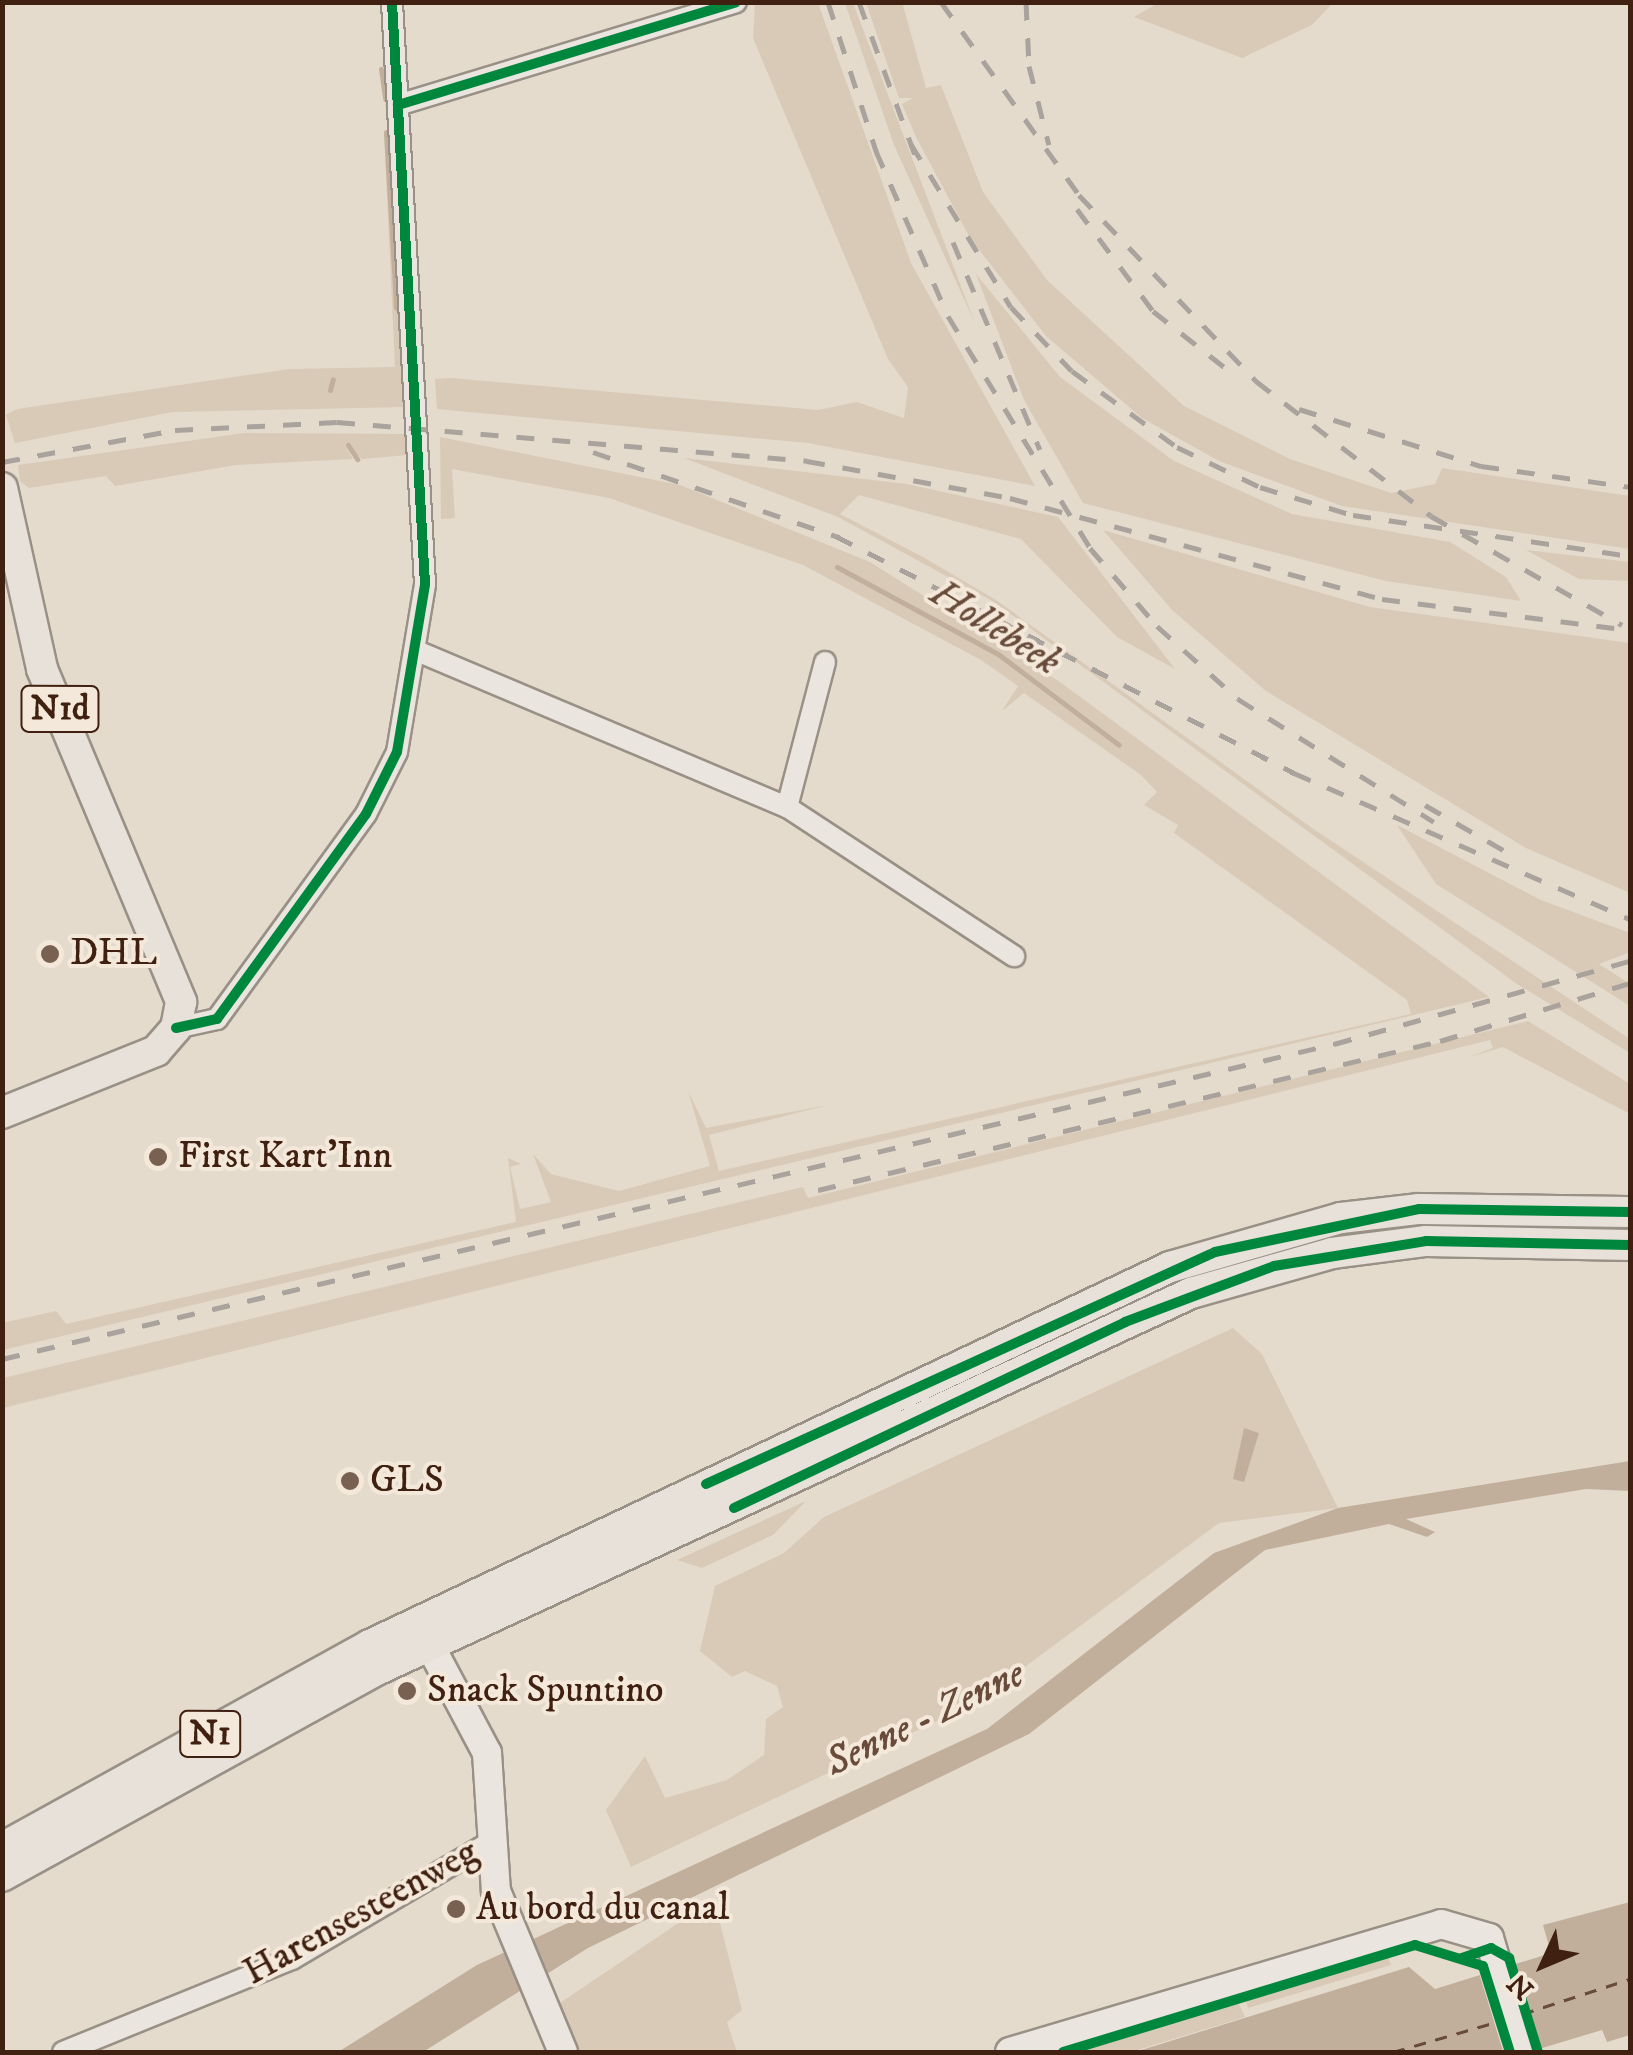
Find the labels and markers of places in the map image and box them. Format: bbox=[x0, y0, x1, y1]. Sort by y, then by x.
place label: DHL bbox=[70, 931, 157, 977]
marker: DHL bbox=[39, 943, 61, 965]
place label: First Kart'Inn bbox=[178, 1134, 392, 1180]
marker: First Kart'Inn bbox=[147, 1146, 169, 1168]
place label: GLS bbox=[370, 1458, 444, 1504]
marker: GLS bbox=[339, 1470, 361, 1492]
place label: Snack Spuntino bbox=[427, 1668, 663, 1714]
marker: Snack Spuntino bbox=[396, 1680, 418, 1702]
place label: Au bord du canal bbox=[476, 1886, 729, 1932]
marker: Au bord du canal bbox=[445, 1898, 467, 1920]

